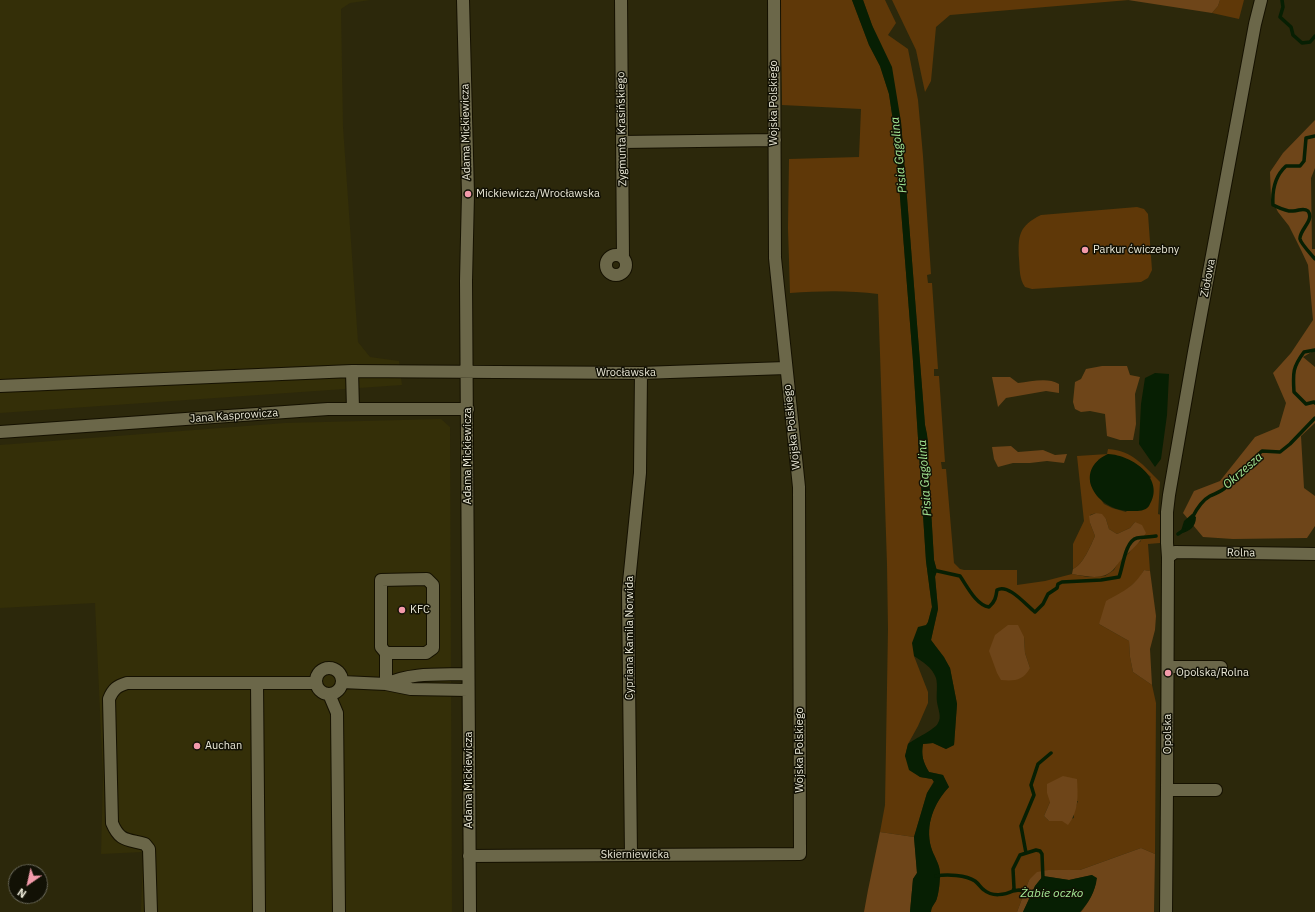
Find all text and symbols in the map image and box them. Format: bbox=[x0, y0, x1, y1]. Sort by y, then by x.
street label: Wojska Polskiego bbox=[767, 60, 781, 146]
street label: Zygmunta Krasińskiego bbox=[614, 72, 630, 186]
street label: Adama Mickiewicza bbox=[459, 83, 473, 181]
water label: Pisia Gągolina bbox=[888, 116, 910, 194]
place label: Mickiewicza/Wrocławska bbox=[476, 187, 600, 201]
marker: Mickiewicza/Wrocławska bbox=[463, 189, 473, 199]
place label: Parkur ćwiczebny bbox=[1093, 243, 1179, 257]
marker: Parkur ćwiczebny bbox=[1080, 245, 1090, 255]
street label: Ziołowa bbox=[1198, 258, 1218, 298]
street label: Wrocławska bbox=[596, 366, 656, 380]
street label: Wojska Polskiego bbox=[781, 384, 803, 470]
street label: Jana Kasprowicza bbox=[189, 406, 279, 426]
street label: Adama Mickiewicza bbox=[461, 408, 475, 504]
water label: Pisia Gągolina bbox=[915, 439, 935, 517]
water label: Okrzesza bbox=[1220, 450, 1266, 492]
street label: Rolna bbox=[1227, 546, 1255, 560]
street label: Cypriana Kamila Norwida bbox=[623, 576, 637, 700]
place label: KFC bbox=[410, 603, 430, 617]
marker: KFC bbox=[397, 605, 407, 615]
place label: Opolska/Rolna bbox=[1176, 666, 1249, 680]
marker: Opolska/Rolna bbox=[1163, 668, 1173, 678]
street label: Wojska Polskiego bbox=[793, 707, 807, 793]
street label: Opolska bbox=[1161, 714, 1175, 754]
street label: Adama Mickiewicza bbox=[462, 732, 476, 828]
place label: Auchan bbox=[205, 739, 242, 753]
marker: Auchan bbox=[192, 741, 202, 751]
street label: Skierniewicka bbox=[601, 848, 669, 862]
north arrow bbox=[8, 864, 48, 904]
text: N bbox=[15, 885, 29, 901]
water label: Żabie oczko bbox=[1021, 887, 1083, 901]

